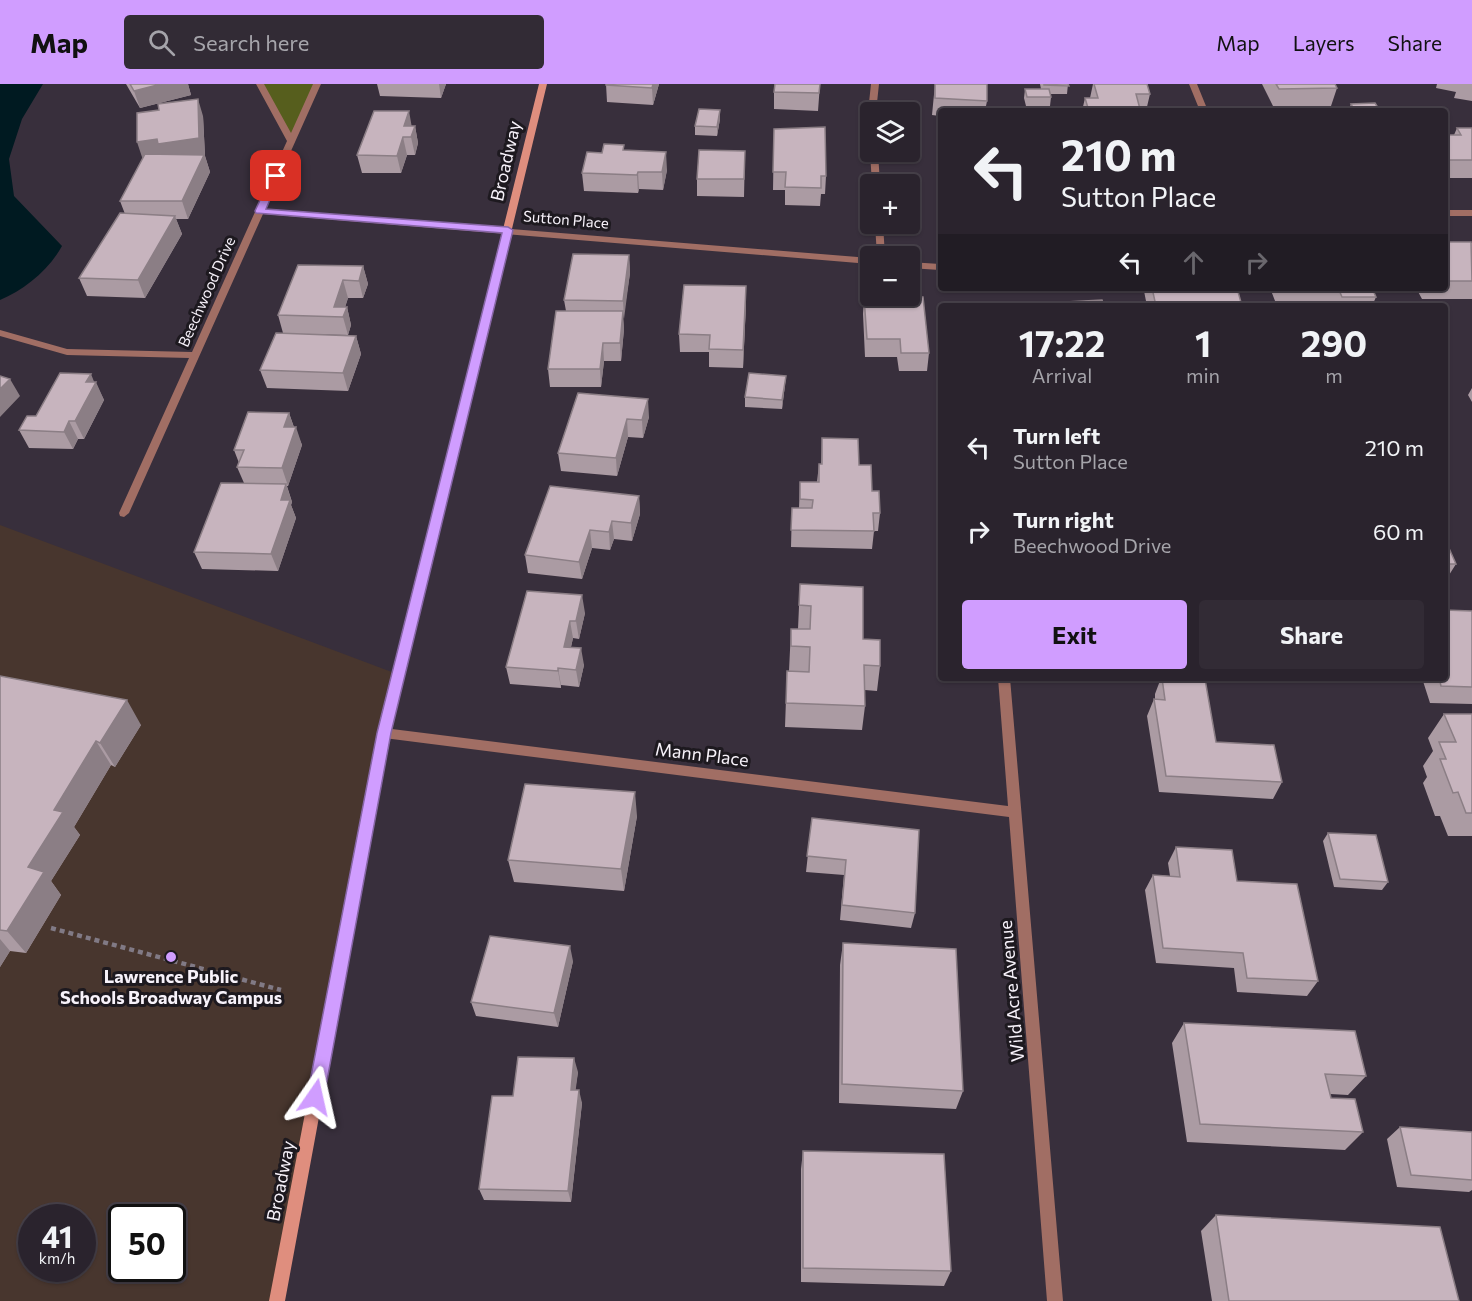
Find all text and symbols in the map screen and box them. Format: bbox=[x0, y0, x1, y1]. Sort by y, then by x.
search box bbox=[124, 15, 544, 69]
text: Map bbox=[30, 25, 88, 59]
icon: search bbox=[145, 26, 178, 59]
text: Search here bbox=[193, 29, 309, 56]
text: Map bbox=[1216, 30, 1260, 55]
text: Layers bbox=[1293, 30, 1355, 55]
text: Share bbox=[1388, 30, 1442, 55]
map controls bbox=[860, 102, 920, 306]
button: layers bbox=[860, 102, 920, 162]
street label: Broadway bbox=[485, 118, 525, 203]
text: 210 m bbox=[1061, 128, 1176, 180]
icon: left bbox=[962, 132, 1040, 210]
pin bbox=[250, 150, 301, 201]
icon: arrive bbox=[259, 159, 292, 192]
button: + bbox=[860, 174, 920, 234]
text: Sutton Place bbox=[1061, 180, 1216, 213]
street label: Sutton Place bbox=[522, 206, 610, 232]
street label: Beechwood Drive bbox=[174, 234, 238, 350]
button: − bbox=[860, 246, 920, 306]
icon: left bbox=[1114, 246, 1147, 279]
icon: ahead bbox=[1177, 246, 1210, 279]
icon: right bbox=[1240, 246, 1273, 279]
text: 17:22 bbox=[1019, 320, 1105, 364]
text: 1 bbox=[1195, 320, 1211, 364]
text: 290 bbox=[1301, 320, 1367, 364]
text: Arrival bbox=[1032, 363, 1092, 387]
text: min bbox=[1186, 363, 1220, 387]
text: m bbox=[1325, 363, 1343, 387]
text: Turn left bbox=[1013, 422, 1100, 449]
icon: left bbox=[962, 431, 995, 464]
text: 210 m bbox=[1365, 434, 1424, 461]
text: Sutton Place bbox=[1013, 449, 1128, 473]
text: Turn right bbox=[1013, 506, 1114, 533]
icon: right bbox=[962, 515, 995, 548]
text: 60 m bbox=[1373, 518, 1424, 545]
text: Beechwood Drive bbox=[1013, 533, 1171, 557]
button: Exit bbox=[962, 600, 1187, 669]
button: Share bbox=[1199, 600, 1424, 669]
street label: Mann Place bbox=[654, 737, 750, 771]
street label: Wild Acre Avenue bbox=[994, 919, 1028, 1063]
marker: Lawrence Public Schools Broadway Campus bbox=[164, 950, 178, 964]
place label: Lawrence Public Schools Broadway Campus bbox=[60, 965, 282, 1008]
position arrow bbox=[283, 1065, 347, 1129]
street label: Broadway bbox=[261, 1139, 299, 1223]
speed limit sign: 50 bbox=[108, 1204, 186, 1282]
text: 41 bbox=[41, 1217, 73, 1254]
text: km/h bbox=[39, 1249, 75, 1267]

